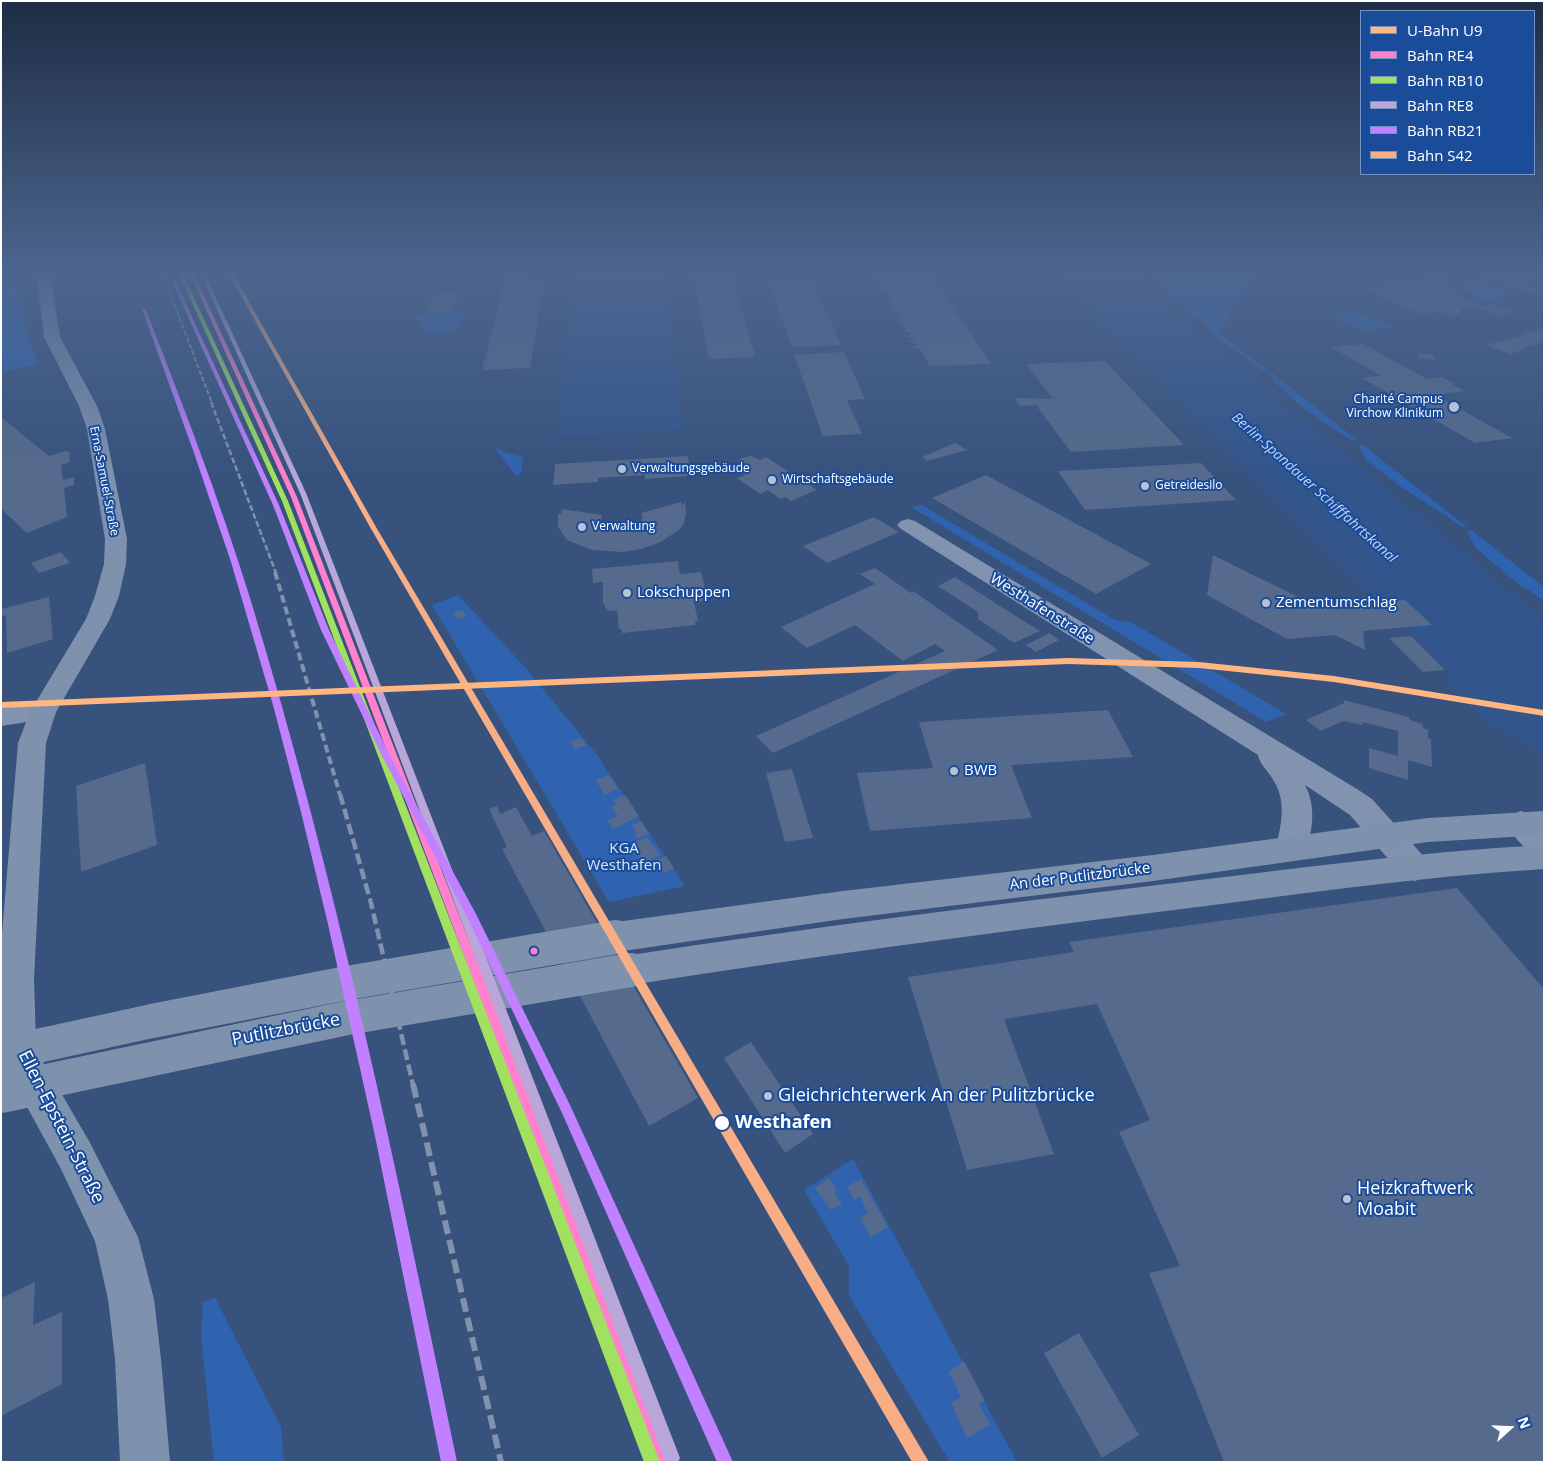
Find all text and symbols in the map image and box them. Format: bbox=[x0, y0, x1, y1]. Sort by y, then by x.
legend bbox=[1360, 10, 1535, 175]
text: U-Bahn U9 bbox=[1407, 20, 1483, 40]
text: Bahn RE4 bbox=[1407, 45, 1474, 65]
text: Bahn RB10 bbox=[1407, 70, 1483, 90]
text: Bahn RE8 bbox=[1407, 95, 1474, 115]
text: Bahn RB21 bbox=[1407, 120, 1483, 140]
text: Bahn S42 bbox=[1407, 145, 1473, 165]
place label: Charité Campus Virchow Klinikum bbox=[1347, 393, 1443, 421]
marker: Charité Campus Virchow Klinikum bbox=[1447, 400, 1461, 414]
water label: Berlin-Spandauer Schifffahrtskanal bbox=[1228, 409, 1400, 567]
street label: Erna-Samuel-Straße bbox=[86, 425, 122, 537]
place label: Verwaltungsgebäude bbox=[632, 462, 750, 476]
marker: Verwaltungsgebäude bbox=[616, 463, 628, 475]
place label: Wirtschaftsgebäude bbox=[782, 473, 894, 487]
marker: Wirtschaftsgebäude bbox=[766, 474, 778, 486]
place label: Getreidesilo bbox=[1155, 479, 1222, 493]
marker: Getreidesilo bbox=[1139, 480, 1151, 492]
place label: Verwaltung bbox=[592, 520, 655, 534]
marker: Verwaltung bbox=[576, 521, 588, 533]
street label: Westhafenstraße bbox=[986, 570, 1098, 648]
place label: Lokschuppen bbox=[637, 584, 730, 602]
marker: Lokschuppen bbox=[621, 587, 633, 599]
place label: Zementumschlag bbox=[1276, 594, 1397, 612]
marker: Zementumschlag bbox=[1260, 597, 1272, 609]
place label: BWB bbox=[964, 762, 997, 780]
marker: BWB bbox=[948, 765, 960, 777]
park label: KGA Westhafen bbox=[587, 840, 661, 875]
street label: An der Putlitzbrücke bbox=[1009, 859, 1151, 895]
unlabelled marker bbox=[529, 946, 539, 956]
street label: Putlitzbrücke bbox=[230, 1009, 342, 1051]
street label: Ellen-Epstein-Straße bbox=[13, 1047, 109, 1207]
place label: Gleichrichterwerk An der Pulitzbrücke bbox=[778, 1085, 1095, 1107]
marker: Gleichrichterwerk An der Pulitzbrücke bbox=[762, 1090, 774, 1102]
place label: Westhafen bbox=[735, 1112, 832, 1134]
marker: Westhafen bbox=[713, 1114, 731, 1132]
place label: Heizkraftwerk Moabit bbox=[1357, 1178, 1474, 1220]
marker: Heizkraftwerk Moabit bbox=[1341, 1193, 1353, 1205]
north arrow bbox=[1485, 1403, 1535, 1453]
text: N bbox=[1514, 1414, 1535, 1431]

